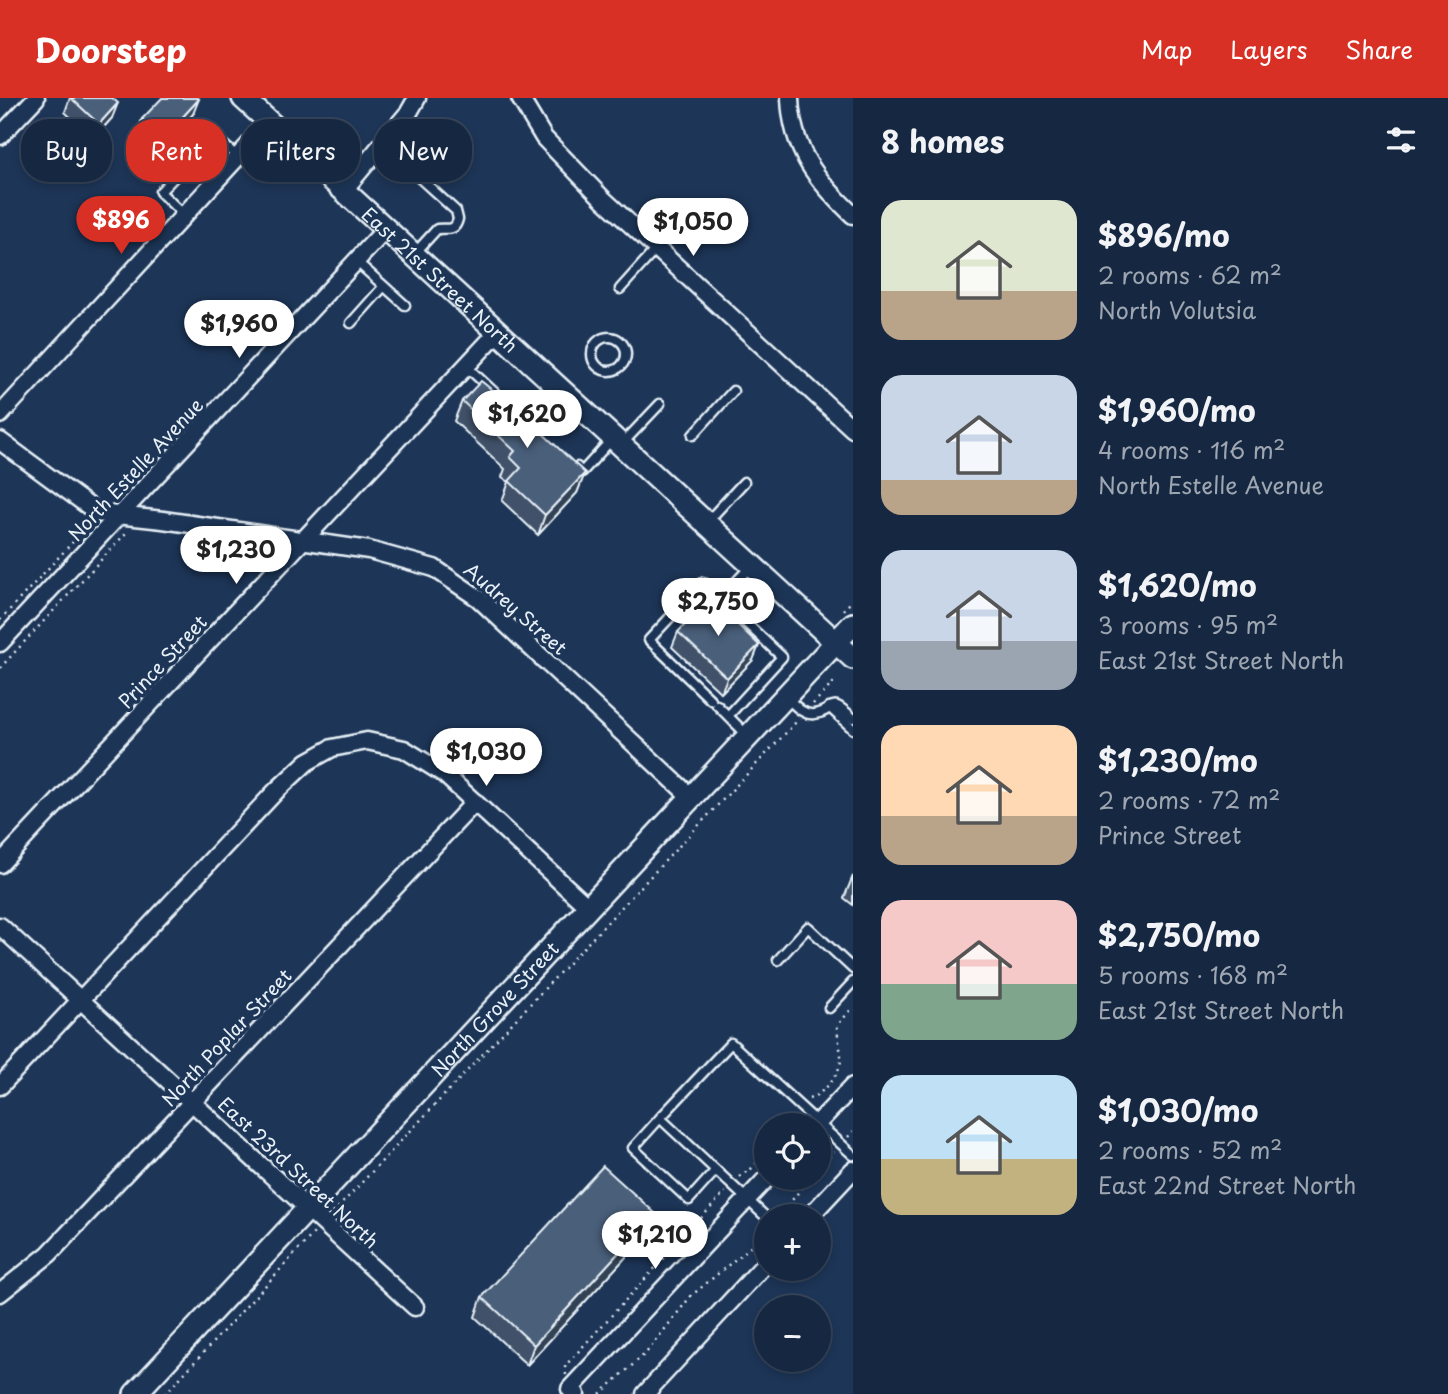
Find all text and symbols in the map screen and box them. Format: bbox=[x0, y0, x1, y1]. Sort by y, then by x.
text: Doorstep bbox=[35, 24, 187, 74]
text: Map bbox=[1141, 31, 1192, 67]
text: Layers bbox=[1230, 31, 1307, 67]
text: Share bbox=[1345, 31, 1413, 67]
text: 8 homes bbox=[881, 118, 1004, 163]
chip: Buy bbox=[21, 119, 112, 182]
chip: Rent bbox=[126, 119, 227, 182]
chip: Filters bbox=[241, 119, 360, 182]
chip: New bbox=[374, 119, 472, 182]
icon: filters bbox=[1382, 121, 1420, 159]
pin: $896 bbox=[80, 197, 162, 256]
pin: $1,050 bbox=[636, 198, 750, 258]
street label: East 21st Street North bbox=[356, 200, 525, 358]
text: $896 bbox=[92, 201, 150, 236]
text: $1,050 bbox=[653, 203, 733, 238]
text: $896/mo bbox=[1098, 212, 1230, 257]
icon: home bbox=[937, 228, 1021, 312]
text: 2 rooms · 62 m² bbox=[1098, 257, 1282, 292]
text: North Volutsia bbox=[1098, 292, 1256, 327]
pin: $1,960 bbox=[182, 300, 296, 360]
text: $1,960 bbox=[200, 305, 278, 340]
text: $1,960/mo bbox=[1098, 387, 1256, 432]
pin: $1,620 bbox=[470, 390, 584, 450]
street label: North Estelle Avenue bbox=[61, 391, 209, 547]
text: $1,620 bbox=[488, 395, 566, 430]
icon: home bbox=[937, 403, 1021, 487]
text: 4 rooms · 116 m² bbox=[1098, 432, 1285, 467]
text: North Estelle Avenue bbox=[1098, 467, 1324, 502]
pin: $1,230 bbox=[179, 526, 293, 586]
text: $1,230 bbox=[196, 531, 276, 566]
street label: Audrey Street bbox=[458, 555, 574, 661]
text: $1,620/mo bbox=[1098, 562, 1257, 607]
pin: $2,750 bbox=[661, 578, 775, 638]
icon: home bbox=[937, 578, 1021, 662]
text: $2,750 bbox=[677, 583, 759, 618]
text: 3 rooms · 95 m² bbox=[1098, 607, 1278, 642]
street label: Prince Street bbox=[111, 608, 213, 714]
text: East 21st Street North bbox=[1098, 642, 1344, 677]
pin: $1,030 bbox=[429, 728, 543, 788]
text: $1,030 bbox=[446, 733, 526, 768]
text: $1,230/mo bbox=[1098, 737, 1258, 782]
icon: home bbox=[937, 753, 1021, 837]
text: 2 rooms · 72 m² bbox=[1098, 782, 1280, 817]
text: Prince Street bbox=[1098, 817, 1241, 852]
text: $2,750/mo bbox=[1098, 912, 1260, 957]
icon: home bbox=[937, 928, 1021, 1012]
street label: North Grove Street bbox=[424, 935, 565, 1082]
text: 5 rooms · 168 m² bbox=[1098, 957, 1288, 992]
street label: North Poplar Street bbox=[155, 962, 298, 1112]
text: East 21st Street North bbox=[1098, 992, 1344, 1027]
text: $1,030/mo bbox=[1098, 1087, 1259, 1132]
street label: East 23rd Street North bbox=[212, 1090, 386, 1254]
icon: home bbox=[937, 1103, 1021, 1187]
map controls bbox=[754, 1113, 831, 1372]
button: locate bbox=[754, 1113, 831, 1190]
text: 2 rooms · 52 m² bbox=[1098, 1132, 1282, 1167]
text: East 22nd Street North bbox=[1098, 1167, 1356, 1202]
button: + bbox=[754, 1204, 831, 1281]
pin: $1,210 bbox=[598, 1212, 712, 1271]
text: $1,210 bbox=[618, 1216, 692, 1251]
button: − bbox=[754, 1295, 831, 1372]

